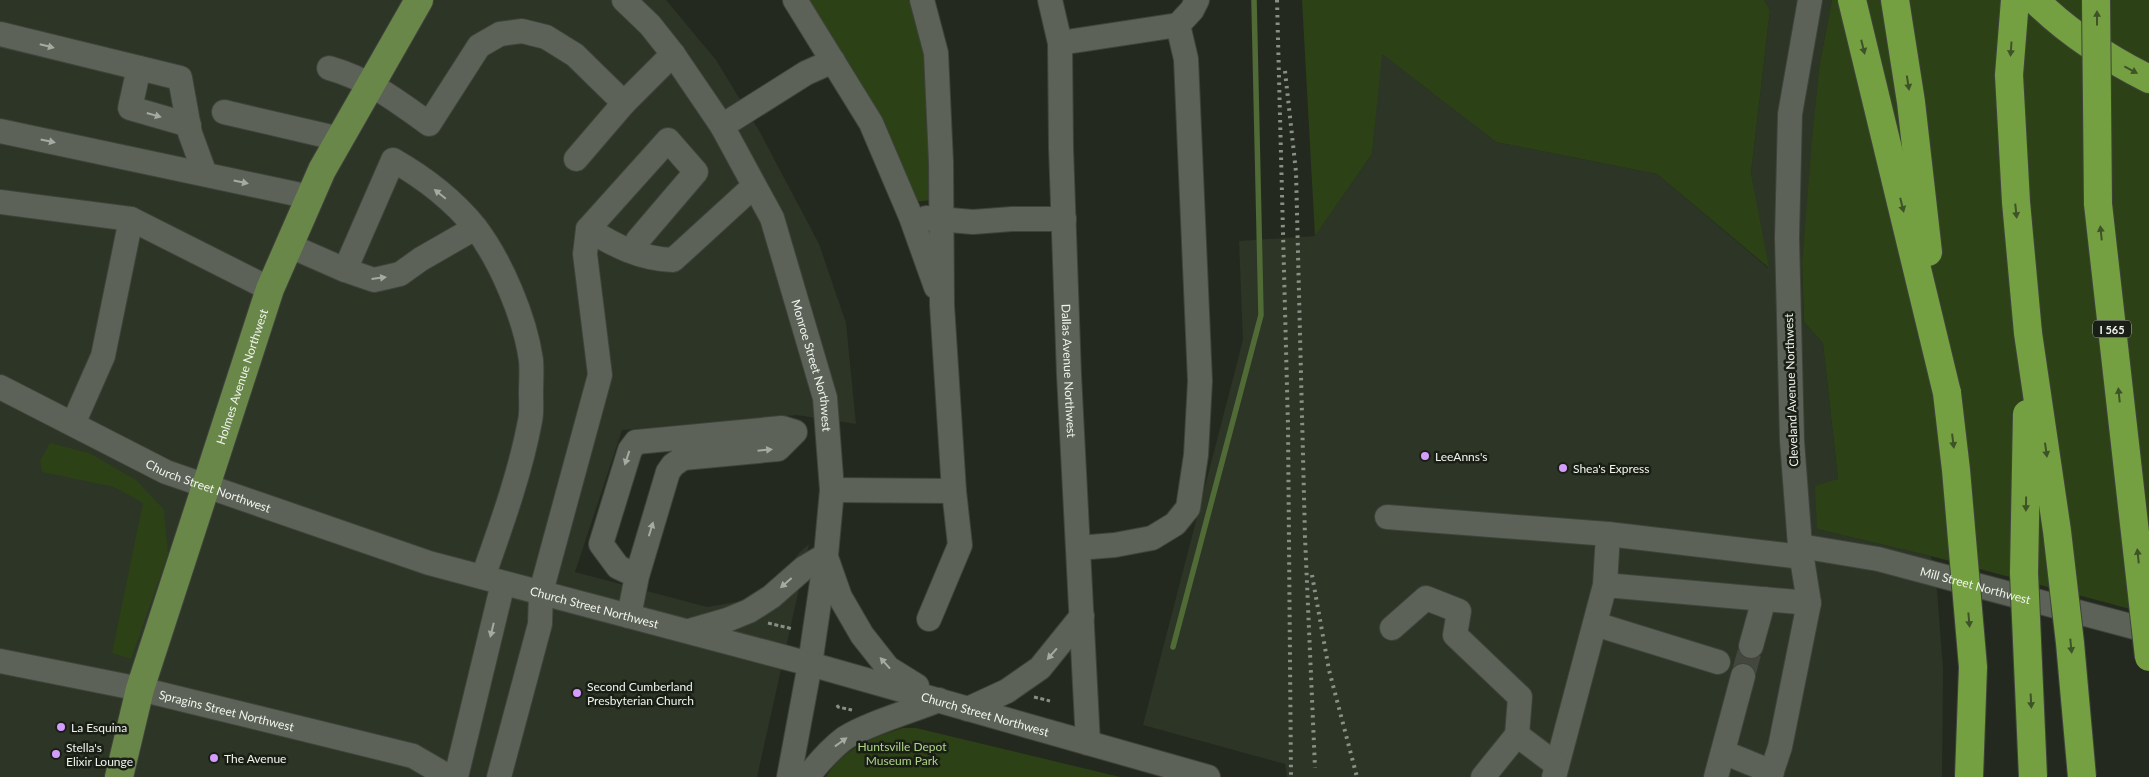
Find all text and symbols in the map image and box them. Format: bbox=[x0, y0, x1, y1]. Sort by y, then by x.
one-way arrow bbox=[2093, 10, 2101, 26]
one-way arrow bbox=[1860, 40, 1868, 55]
one-way arrow bbox=[2007, 41, 2015, 57]
one-way arrow bbox=[40, 42, 55, 50]
one-way arrow bbox=[2124, 65, 2138, 74]
one-way arrow bbox=[1905, 75, 1913, 91]
one-way arrow bbox=[147, 112, 162, 120]
one-way arrow bbox=[40, 137, 55, 145]
one-way arrow bbox=[233, 178, 248, 186]
one-way arrow bbox=[434, 188, 447, 199]
one-way arrow bbox=[1898, 198, 1906, 213]
one-way arrow bbox=[2012, 203, 2020, 219]
one-way arrow bbox=[2097, 225, 2105, 241]
one-way arrow bbox=[371, 274, 387, 282]
street label: Monroe Street Northwest bbox=[789, 298, 835, 433]
street label: Dallas Avenue Northwest bbox=[1059, 304, 1080, 439]
street label: Holmes Avenue Northwest bbox=[212, 306, 271, 446]
street label: Cleveland Avenue Northwest bbox=[1781, 312, 1801, 467]
road number: I 565 bbox=[2093, 320, 2131, 338]
one-way arrow bbox=[2115, 386, 2123, 402]
one-way arrow bbox=[1949, 433, 1957, 449]
one-way arrow bbox=[2042, 443, 2050, 459]
one-way arrow bbox=[757, 446, 773, 454]
place label: LeeAnns's bbox=[1435, 449, 1488, 464]
marker: LeeAnns's bbox=[1419, 450, 1431, 462]
one-way arrow bbox=[623, 451, 631, 466]
street label: Church Street Northwest bbox=[143, 455, 274, 515]
place label: Shea's Express bbox=[1573, 461, 1649, 476]
marker: Shea's Express bbox=[1557, 462, 1569, 474]
one-way arrow bbox=[2021, 496, 2029, 512]
one-way arrow bbox=[648, 522, 656, 537]
one-way arrow bbox=[2134, 548, 2142, 564]
street label: Mill Street Northwest bbox=[1919, 563, 2033, 607]
one-way arrow bbox=[780, 578, 793, 589]
street label: Church Street Northwest bbox=[529, 583, 661, 631]
one-way arrow bbox=[1965, 613, 1973, 629]
one-way arrow bbox=[488, 623, 496, 638]
one-way arrow bbox=[2067, 638, 2075, 654]
one-way arrow bbox=[1046, 648, 1058, 660]
one-way arrow bbox=[879, 658, 891, 670]
place label: Second Cumberland Presbyterian Church bbox=[587, 679, 694, 708]
street label: Spragins Street Northwest bbox=[158, 686, 296, 734]
marker: Second Cumberland Presbyterian Church bbox=[571, 687, 583, 699]
street label: Church Street Northwest bbox=[920, 688, 1051, 739]
one-way arrow bbox=[2027, 694, 2035, 710]
place label: La Esquina bbox=[71, 720, 127, 735]
marker: La Esquina bbox=[55, 721, 67, 733]
one-way arrow bbox=[834, 737, 848, 747]
park label: Huntsville Depot Museum Park bbox=[857, 739, 947, 768]
place label: Stella's Elixir Lounge bbox=[66, 740, 133, 769]
marker: Stella's Elixir Lounge bbox=[50, 748, 62, 760]
place label: The Avenue bbox=[224, 751, 286, 766]
marker: The Avenue bbox=[208, 752, 220, 764]

